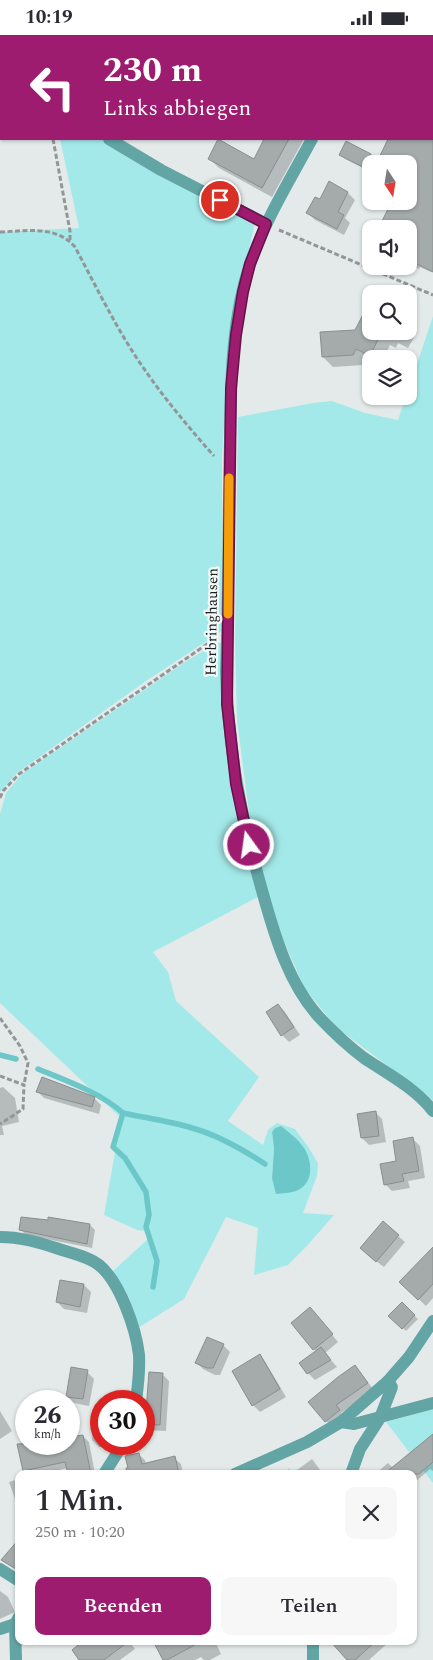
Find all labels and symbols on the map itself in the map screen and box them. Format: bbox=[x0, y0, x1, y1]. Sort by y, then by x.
north arrow bbox=[362, 155, 418, 210]
pin bbox=[199, 179, 241, 221]
street label: Herbringhausen bbox=[200, 568, 224, 676]
position arrow bbox=[222, 818, 274, 870]
speed limit sign: 30 bbox=[90, 1390, 155, 1455]

